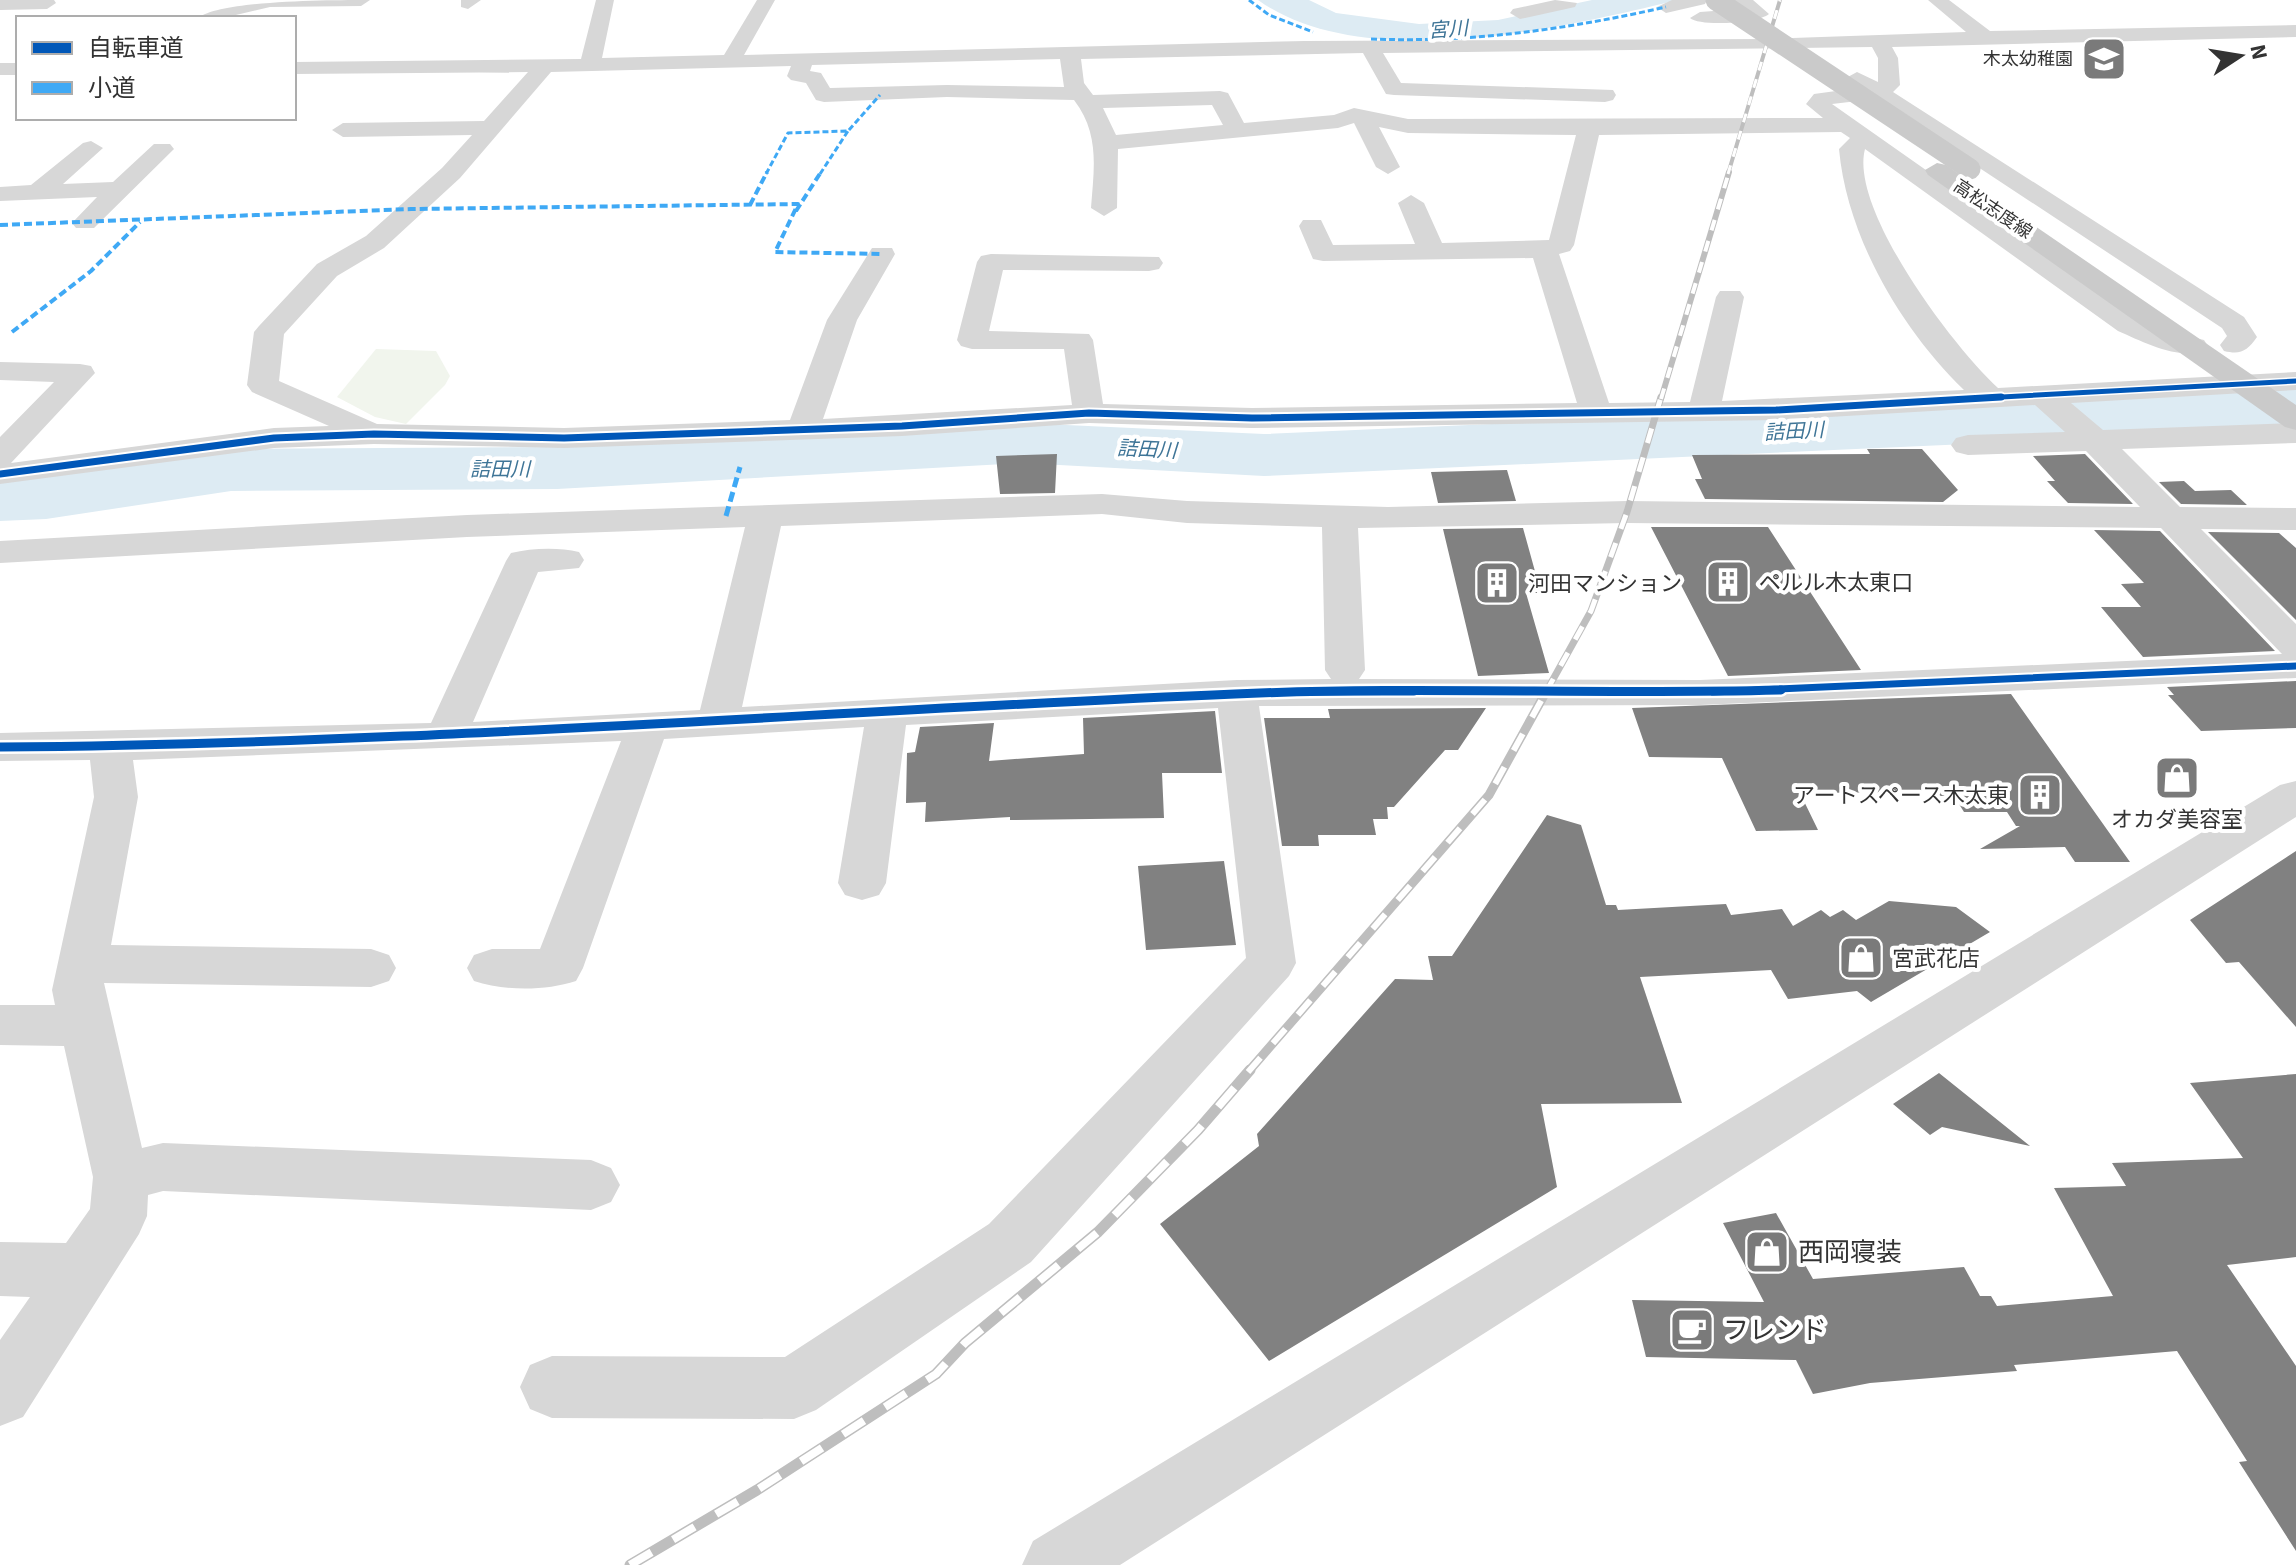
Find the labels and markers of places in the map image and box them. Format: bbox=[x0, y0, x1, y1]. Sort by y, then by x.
school or university icon: 木太幼稚園 bbox=[2080, 35, 2128, 83]
place label: 木太幼稚園 bbox=[1983, 47, 2073, 72]
building icon: ペルル木太東口 bbox=[1704, 558, 1752, 606]
building icon: 河田マンション bbox=[1473, 559, 1521, 607]
place label: ペルル木太東口 bbox=[1759, 567, 1913, 599]
place label: 河田マンション bbox=[1528, 568, 1682, 600]
shop icon: オカダ美容室 bbox=[2153, 754, 2201, 802]
building icon: アートスペース木太東 bbox=[2016, 771, 2064, 819]
place label: アートスペース木太東 bbox=[1793, 780, 2009, 812]
place label: オカダ美容室 bbox=[2111, 804, 2243, 836]
shop icon: 宮武花店 bbox=[1837, 934, 1885, 982]
place label: 宮武花店 bbox=[1892, 943, 1980, 975]
shop icon: 西岡寝装 bbox=[1743, 1228, 1791, 1276]
place label: 西岡寝装 bbox=[1798, 1234, 1902, 1271]
cafe icon: フレンド bbox=[1668, 1306, 1716, 1354]
place label: フレンド bbox=[1723, 1312, 1827, 1349]

